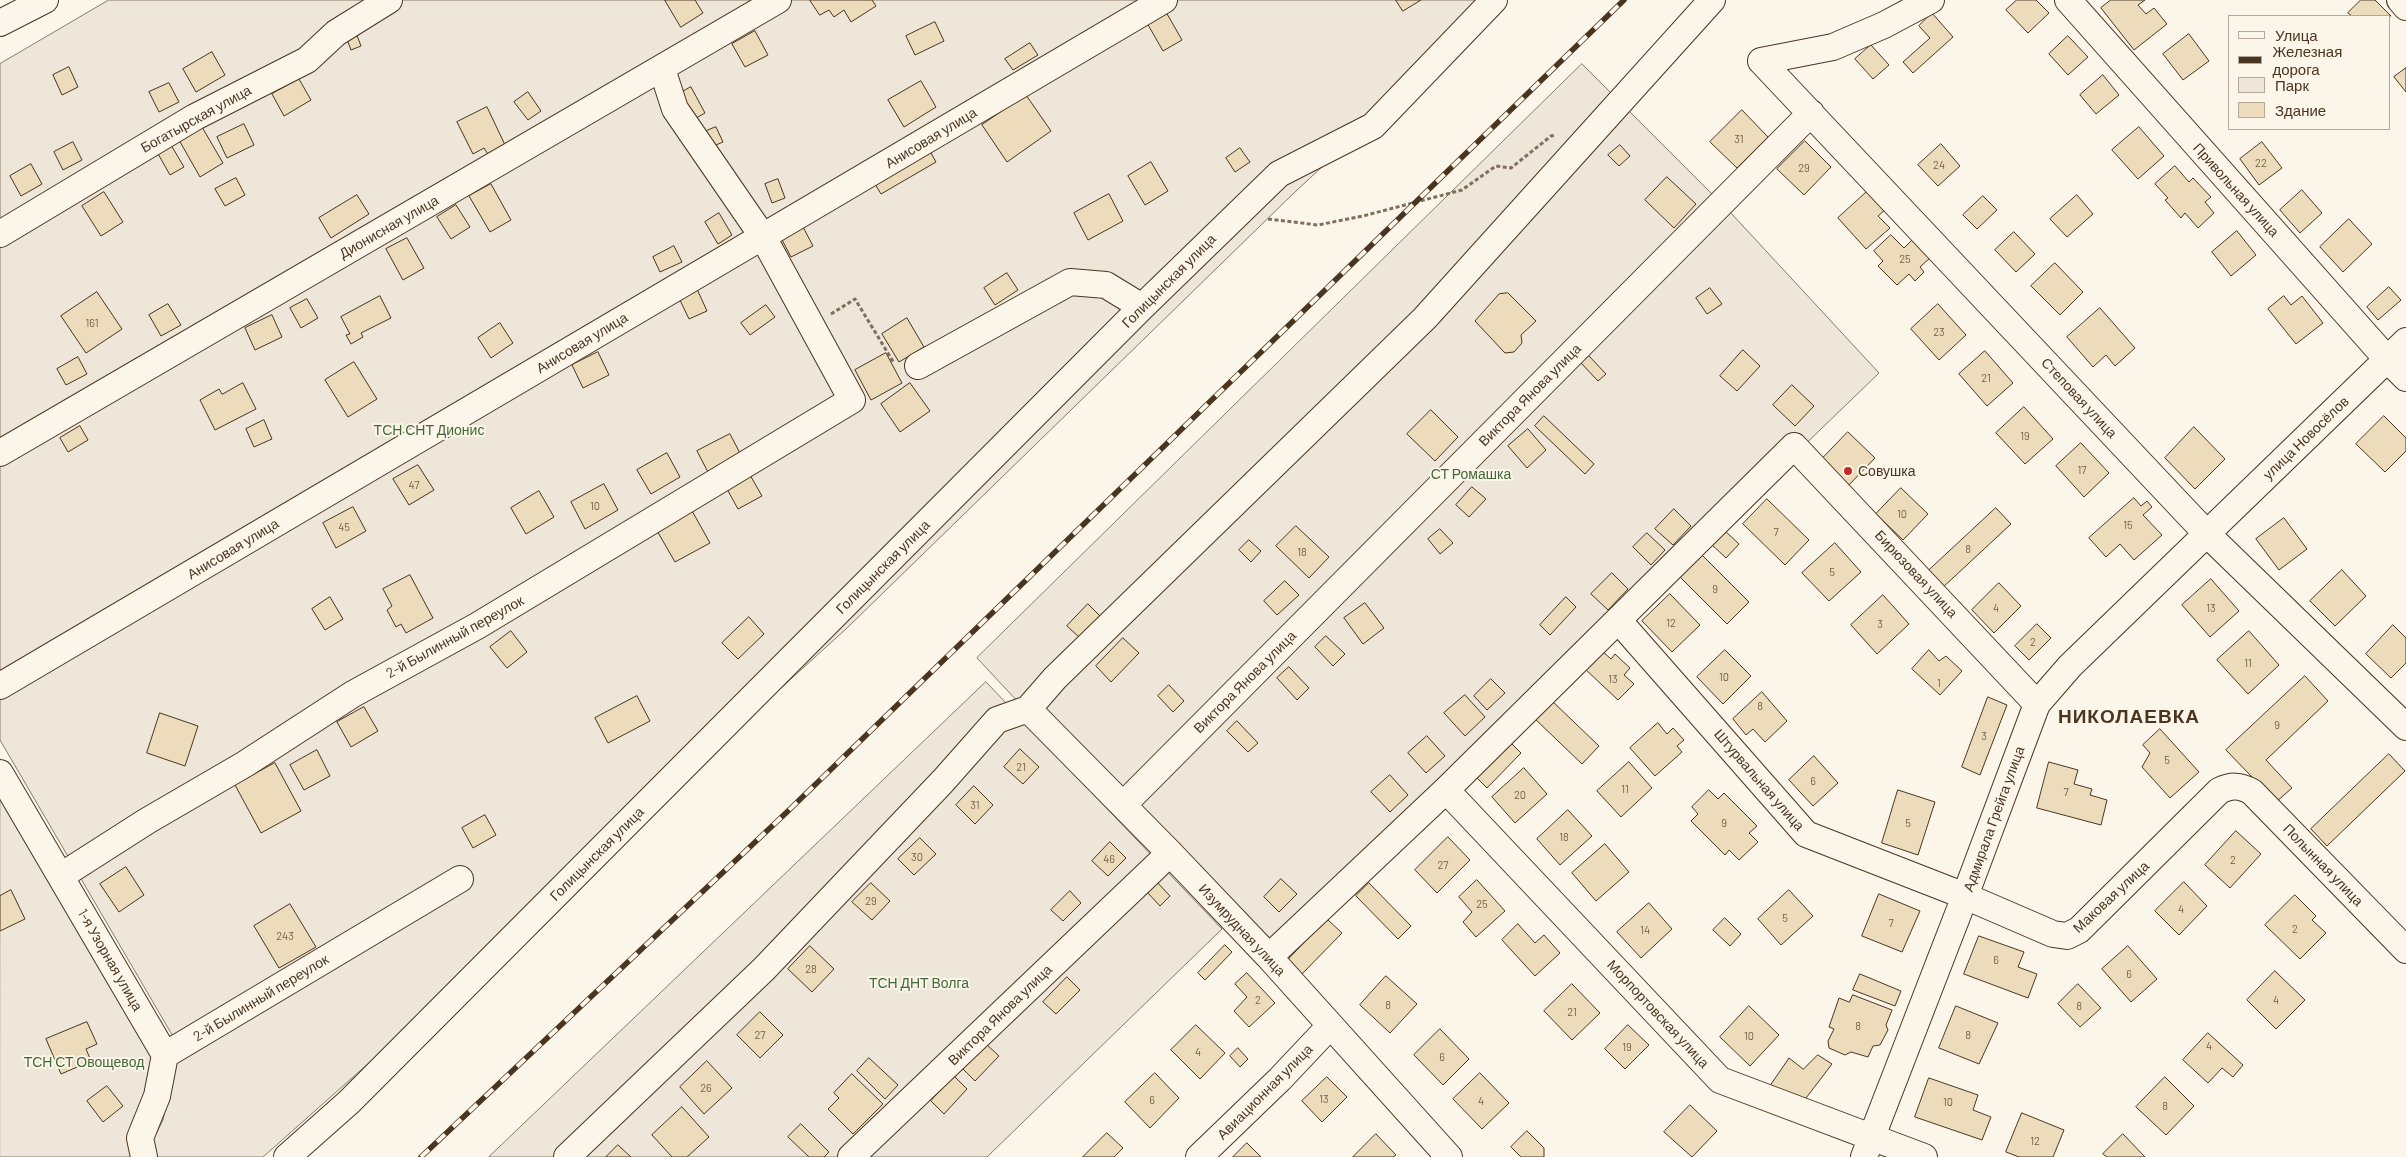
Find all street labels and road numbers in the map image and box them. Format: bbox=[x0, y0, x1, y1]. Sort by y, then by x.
street label: Богатырская улица bbox=[138, 82, 254, 156]
street label: Анисовая улица bbox=[882, 104, 980, 172]
street label: Привольная улица bbox=[2190, 140, 2282, 240]
street label: Дионисная улица bbox=[336, 192, 442, 262]
street label: Голицынская улица bbox=[1119, 231, 1219, 331]
street label: Анисовая улица bbox=[533, 309, 631, 377]
street label: Виктора Янова улица bbox=[1475, 340, 1585, 450]
street label: Степовая улица bbox=[2038, 354, 2120, 442]
street label: улица Новосёлов bbox=[2260, 393, 2352, 483]
street label: Анисовая улица bbox=[184, 515, 282, 583]
street label: Голицынская улица bbox=[833, 517, 933, 617]
street label: Бирюзовая улица bbox=[1871, 527, 1961, 621]
street label: 2-й Былинный переулок bbox=[383, 592, 527, 682]
street label: Виктора Янова улица bbox=[1190, 627, 1300, 737]
street label: Штурвальная улица bbox=[1710, 726, 1808, 834]
street label: Адмирала Грейга улица bbox=[1960, 744, 2028, 894]
street label: Голицынская улица bbox=[547, 804, 647, 904]
street label: Полынная улица bbox=[2279, 820, 2367, 910]
street label: Маковая улица bbox=[2070, 858, 2152, 936]
street label: Изумрудная улица bbox=[1195, 881, 1289, 979]
street label: 1-я Узорная улица bbox=[74, 906, 146, 1014]
street label: 2-й Былинный переулок bbox=[190, 951, 332, 1045]
street label: Морпортовская улица bbox=[1604, 956, 1712, 1072]
street label: Виктора Янова улица bbox=[945, 961, 1055, 1069]
street label: Авиационная улица bbox=[1214, 1041, 1316, 1143]

